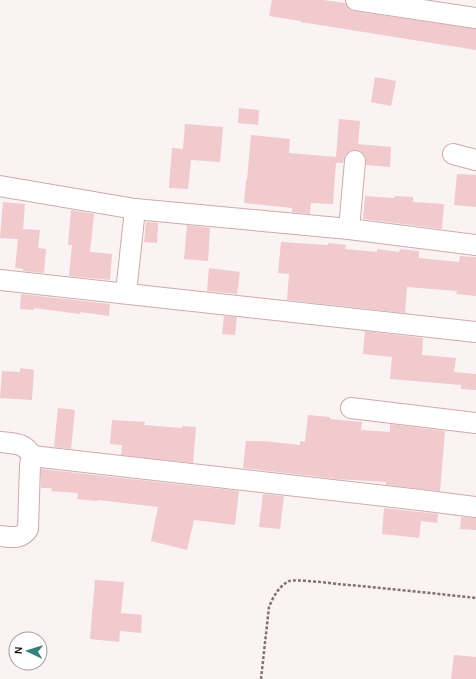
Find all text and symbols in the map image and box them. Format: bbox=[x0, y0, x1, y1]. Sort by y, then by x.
north arrow bbox=[8, 631, 48, 671]
text: N bbox=[12, 646, 25, 655]

